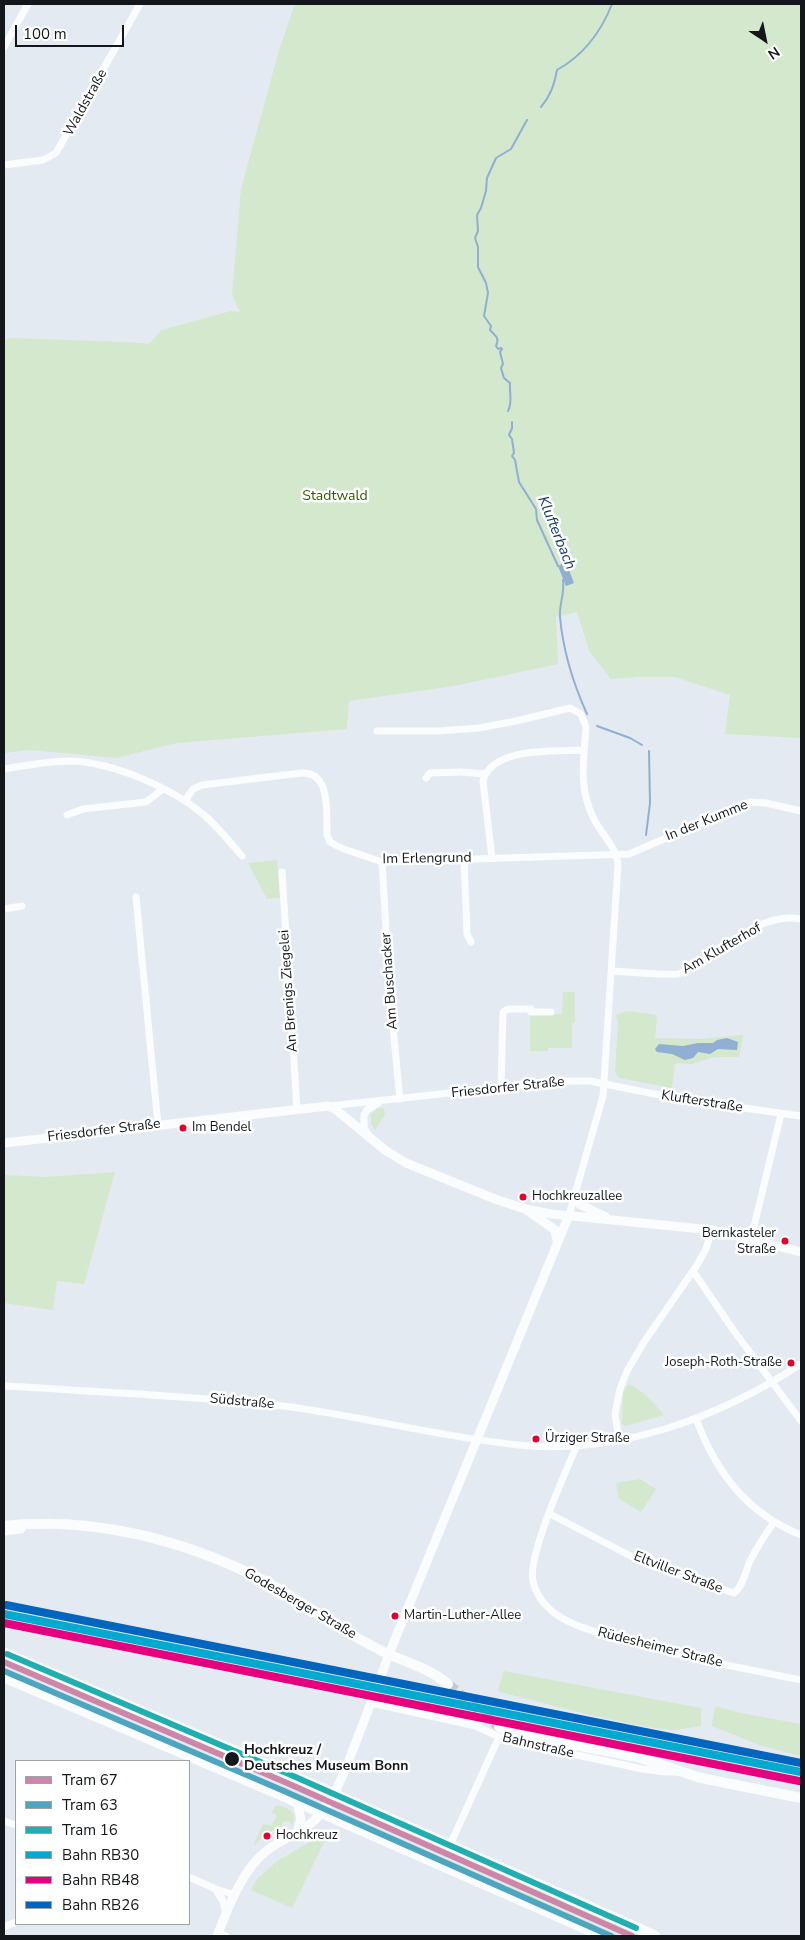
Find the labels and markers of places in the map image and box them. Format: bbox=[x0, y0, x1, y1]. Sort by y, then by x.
place label: Im Bendel bbox=[192, 1120, 251, 1136]
marker: Im Bendel bbox=[178, 1123, 188, 1133]
place label: Hochkreuzallee bbox=[532, 1189, 622, 1205]
marker: Hochkreuzallee bbox=[518, 1192, 528, 1202]
place label: Bernkasteler Straße bbox=[702, 1226, 776, 1257]
marker: Bernkasteler Straße bbox=[780, 1236, 790, 1246]
place label: Joseph-Roth-Straße bbox=[665, 1355, 782, 1371]
marker: Joseph-Roth-Straße bbox=[786, 1358, 796, 1368]
place label: Ürziger Straße bbox=[545, 1431, 630, 1447]
marker: Ürziger Straße bbox=[531, 1434, 541, 1444]
place label: Martin-Luther-Allee bbox=[404, 1608, 521, 1624]
marker: Martin-Luther-Allee bbox=[390, 1611, 400, 1621]
place label: Hochkreuz / Deutsches Museum Bonn bbox=[244, 1743, 408, 1775]
marker: Hochkreuz / Deutsches Museum Bonn bbox=[223, 1750, 241, 1768]
place label: Hochkreuz bbox=[276, 1828, 338, 1844]
marker: Hochkreuz bbox=[262, 1831, 272, 1841]

